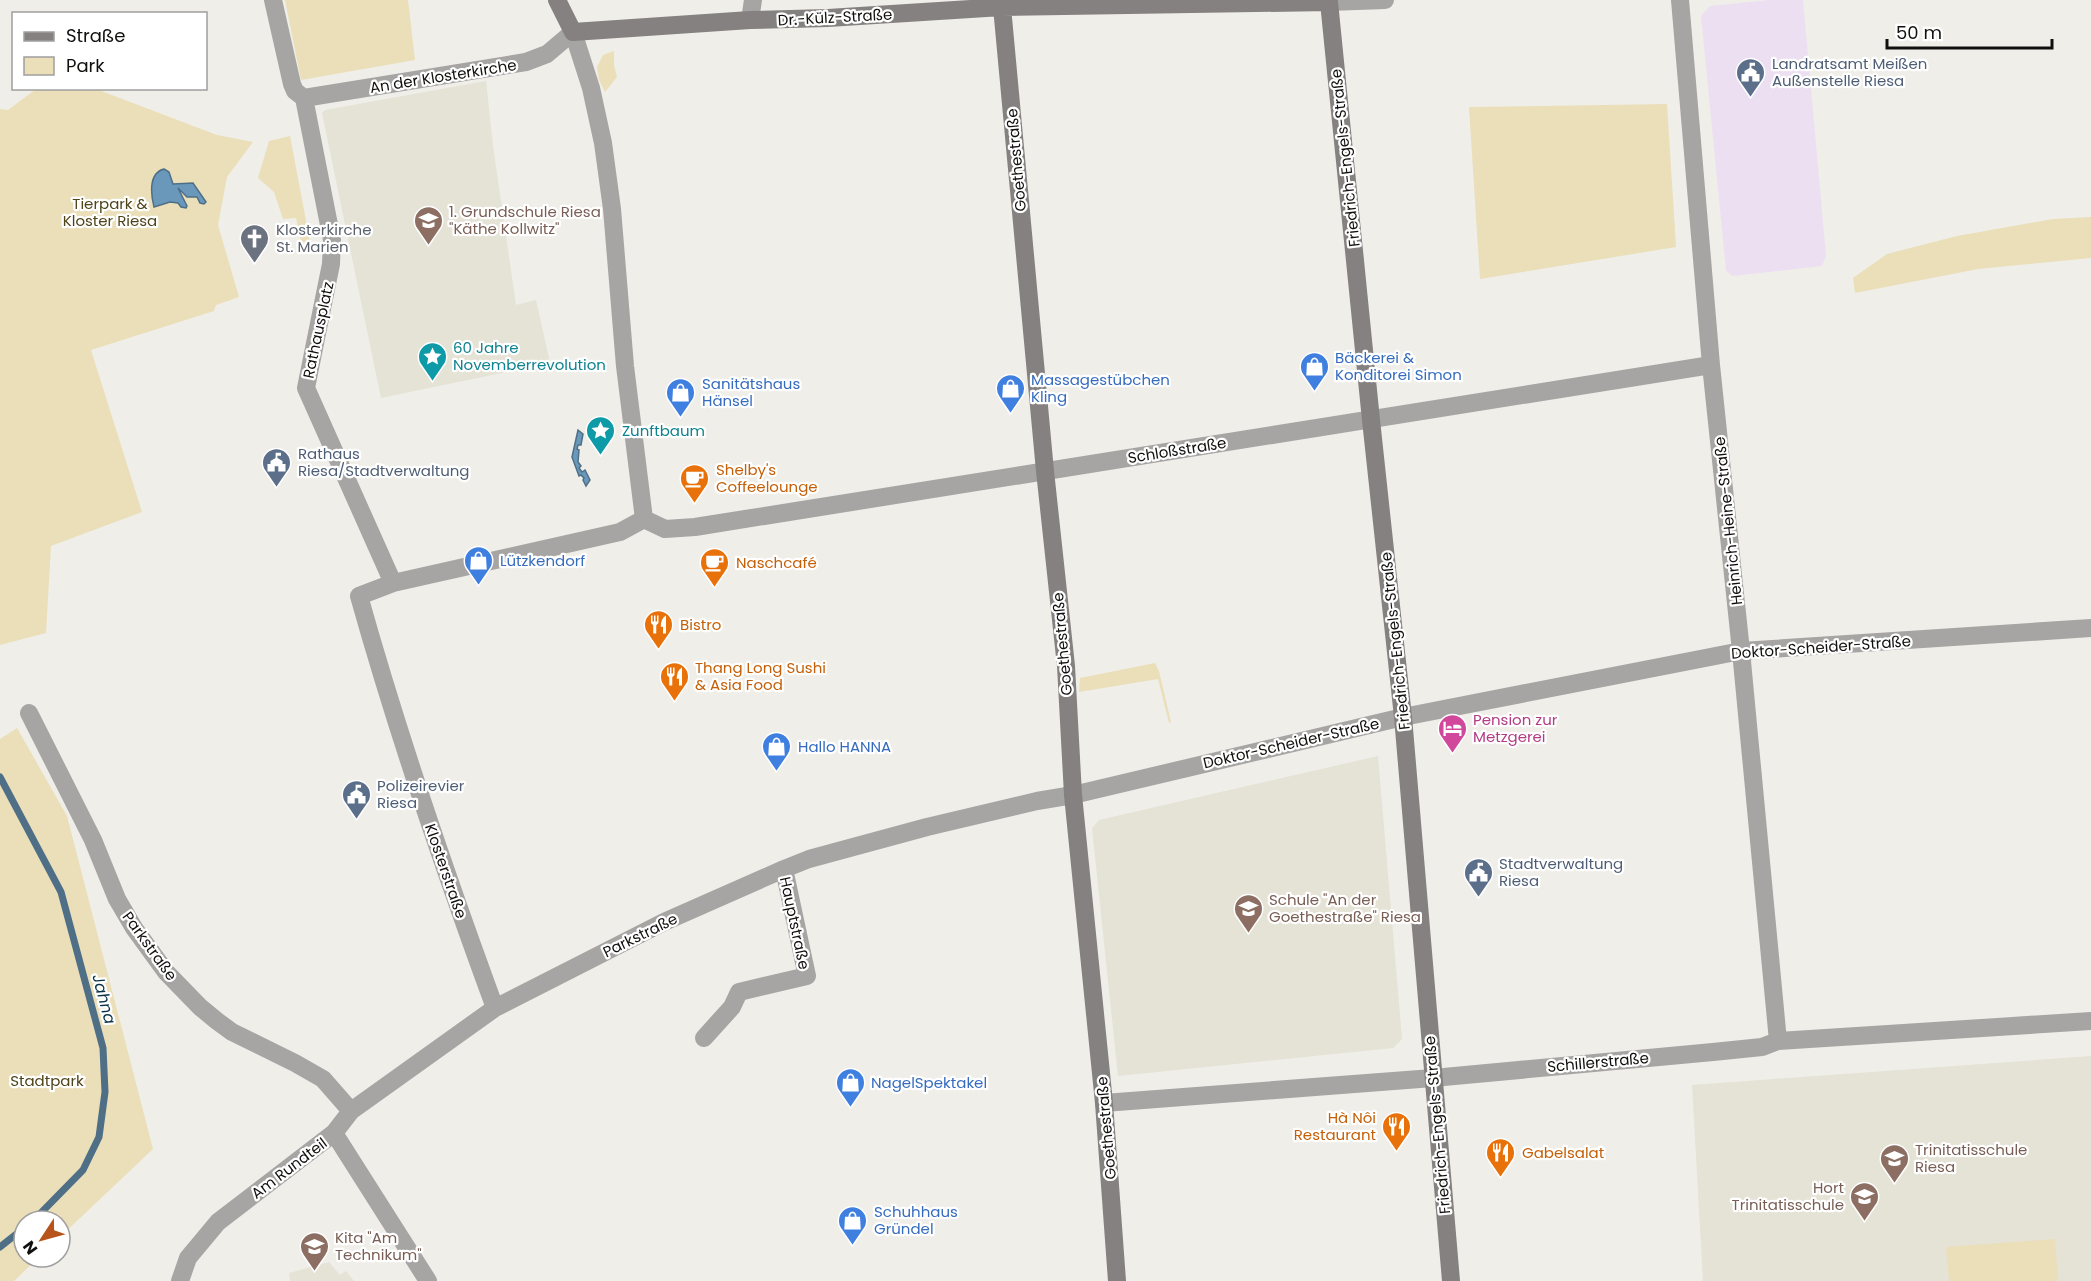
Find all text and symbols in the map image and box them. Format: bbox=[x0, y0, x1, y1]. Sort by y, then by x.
street label: Dr.-Külz-Straße bbox=[777, 4, 893, 30]
legend bbox=[12, 12, 207, 90]
scale bar bbox=[1887, 12, 2052, 50]
text: 50 m bbox=[1896, 20, 1942, 45]
text: Straße bbox=[66, 23, 125, 48]
text: Park bbox=[66, 53, 105, 78]
place label: Landratsamt Meißen Außenstelle Riesa bbox=[1772, 53, 1927, 91]
street label: An der Klosterkirche bbox=[368, 54, 518, 98]
public building icon: Landratsamt Meißen Außenstelle Riesa bbox=[1735, 56, 1767, 98]
street label: Friedrich-Engels-Straße bbox=[1325, 68, 1365, 248]
street label: Goethestraße bbox=[1001, 108, 1031, 212]
park label: Tierpark & Kloster Riesa bbox=[63, 193, 157, 231]
place label: 1. Grundschule Riesa "Käthe Kollwitz" bbox=[449, 201, 601, 239]
school or university icon: 1. Grundschule Riesa "Käthe Kollwitz" bbox=[412, 204, 444, 246]
place label: Klosterkirche St. Marien bbox=[276, 219, 371, 257]
church icon: Klosterkirche St. Marien bbox=[239, 222, 271, 264]
street label: Rathausplatz bbox=[298, 280, 339, 380]
place label: 60 Jahre Novemberrevolution bbox=[453, 337, 606, 375]
place icon: 60 Jahre Novemberrevolution bbox=[416, 340, 448, 382]
place label: Bäckerei & Konditorei Simon bbox=[1335, 347, 1462, 385]
shop icon: Bäckerei & Konditorei Simon bbox=[1298, 350, 1330, 392]
place label: Massagestübchen Kling bbox=[1031, 369, 1170, 407]
shop icon: Massagestübchen Kling bbox=[994, 372, 1026, 414]
place label: Sanitätshaus Hänsel bbox=[702, 373, 800, 411]
shop icon: Sanitätshaus Hänsel bbox=[665, 376, 697, 418]
place icon: Zunftbaum bbox=[585, 414, 617, 456]
place label: Zunftbaum bbox=[622, 420, 705, 441]
street label: Schloßstraße bbox=[1126, 432, 1228, 468]
street label: Heinrich-Heine-Straße bbox=[1709, 436, 1747, 606]
place label: Rathaus Riesa/Stadtverwaltung bbox=[298, 443, 469, 481]
public building icon: Rathaus Riesa/Stadtverwaltung bbox=[261, 446, 293, 488]
place label: Shelby's Coffeelounge bbox=[716, 459, 818, 497]
cafe icon: Shelby's Coffeelounge bbox=[679, 462, 711, 504]
shop icon: Lützkendorf bbox=[463, 544, 495, 586]
cafe icon: Naschcafé bbox=[699, 546, 731, 588]
place label: Lützkendorf bbox=[500, 550, 585, 571]
street label: Friedrich-Engels-Straße bbox=[1375, 551, 1415, 731]
place label: Naschcafé bbox=[736, 552, 817, 573]
street label: Goethestraße bbox=[1047, 592, 1077, 696]
restaurant icon: Bistro bbox=[643, 608, 675, 650]
place label: Bistro bbox=[680, 614, 721, 635]
street label: Doktor-Scheider-Straße bbox=[1730, 630, 1912, 664]
place label: Thang Long Sushi & Asia Food bbox=[695, 657, 826, 695]
restaurant icon: Thang Long Sushi & Asia Food bbox=[658, 660, 690, 702]
place label: Pension zur Metzgerei bbox=[1473, 709, 1558, 747]
hotel icon: Pension zur Metzgerei bbox=[1436, 712, 1468, 754]
street label: Doktor-Scheider-Straße bbox=[1201, 713, 1381, 773]
shop icon: Hallo HANNA bbox=[761, 730, 793, 772]
place label: Hallo HANNA bbox=[798, 736, 891, 757]
place label: Polizeirevier Riesa bbox=[377, 775, 465, 813]
public building icon: Polizeirevier Riesa bbox=[340, 778, 372, 820]
street label: Klosterstraße bbox=[420, 821, 472, 921]
place label: Stadtverwaltung Riesa bbox=[1499, 853, 1623, 891]
public building icon: Stadtverwaltung Riesa bbox=[1462, 856, 1494, 898]
street label: Hauptstraße bbox=[775, 875, 815, 971]
place label: Schule "An der Goethestraße" Riesa bbox=[1269, 889, 1421, 927]
school or university icon: Schule "An der Goethestraße" Riesa bbox=[1232, 892, 1264, 934]
street label: Parkstraße bbox=[118, 907, 182, 985]
street label: Parkstraße bbox=[599, 908, 681, 962]
water label: Jahna bbox=[86, 972, 122, 1027]
street label: Friedrich-Engels-Straße bbox=[1419, 1035, 1455, 1215]
street label: Schillerstraße bbox=[1546, 1047, 1650, 1077]
shop icon: NagelSpektakel bbox=[834, 1066, 866, 1108]
park label: Stadtpark bbox=[10, 1070, 84, 1091]
place label: NagelSpektakel bbox=[871, 1072, 987, 1093]
street label: Goethestraße bbox=[1091, 1076, 1121, 1180]
place label: Hà Nôi Restaurant bbox=[1294, 1107, 1376, 1145]
restaurant icon: Hà Nôi Restaurant bbox=[1381, 1110, 1413, 1152]
street label: Am Rundteil bbox=[247, 1132, 331, 1204]
restaurant icon: Gabelsalat bbox=[1485, 1136, 1517, 1178]
place label: Trinitatisschule Riesa bbox=[1915, 1139, 2027, 1177]
place label: Gabelsalat bbox=[1522, 1142, 1604, 1163]
school or university icon: Trinitatisschule Riesa bbox=[1878, 1142, 1910, 1184]
place label: Hort Trinitatisschule bbox=[1732, 1177, 1844, 1215]
school or university icon: Hort Trinitatisschule bbox=[1849, 1180, 1881, 1222]
place label: Schuhhaus Gründel bbox=[874, 1201, 958, 1239]
shop icon: Schuhhaus Gründel bbox=[837, 1204, 869, 1246]
north arrow bbox=[12, 1209, 72, 1269]
place label: Kita "Am Technikum" bbox=[335, 1227, 422, 1265]
school or university icon: Kita "Am Technikum" bbox=[298, 1230, 330, 1272]
text: N bbox=[17, 1236, 43, 1259]

